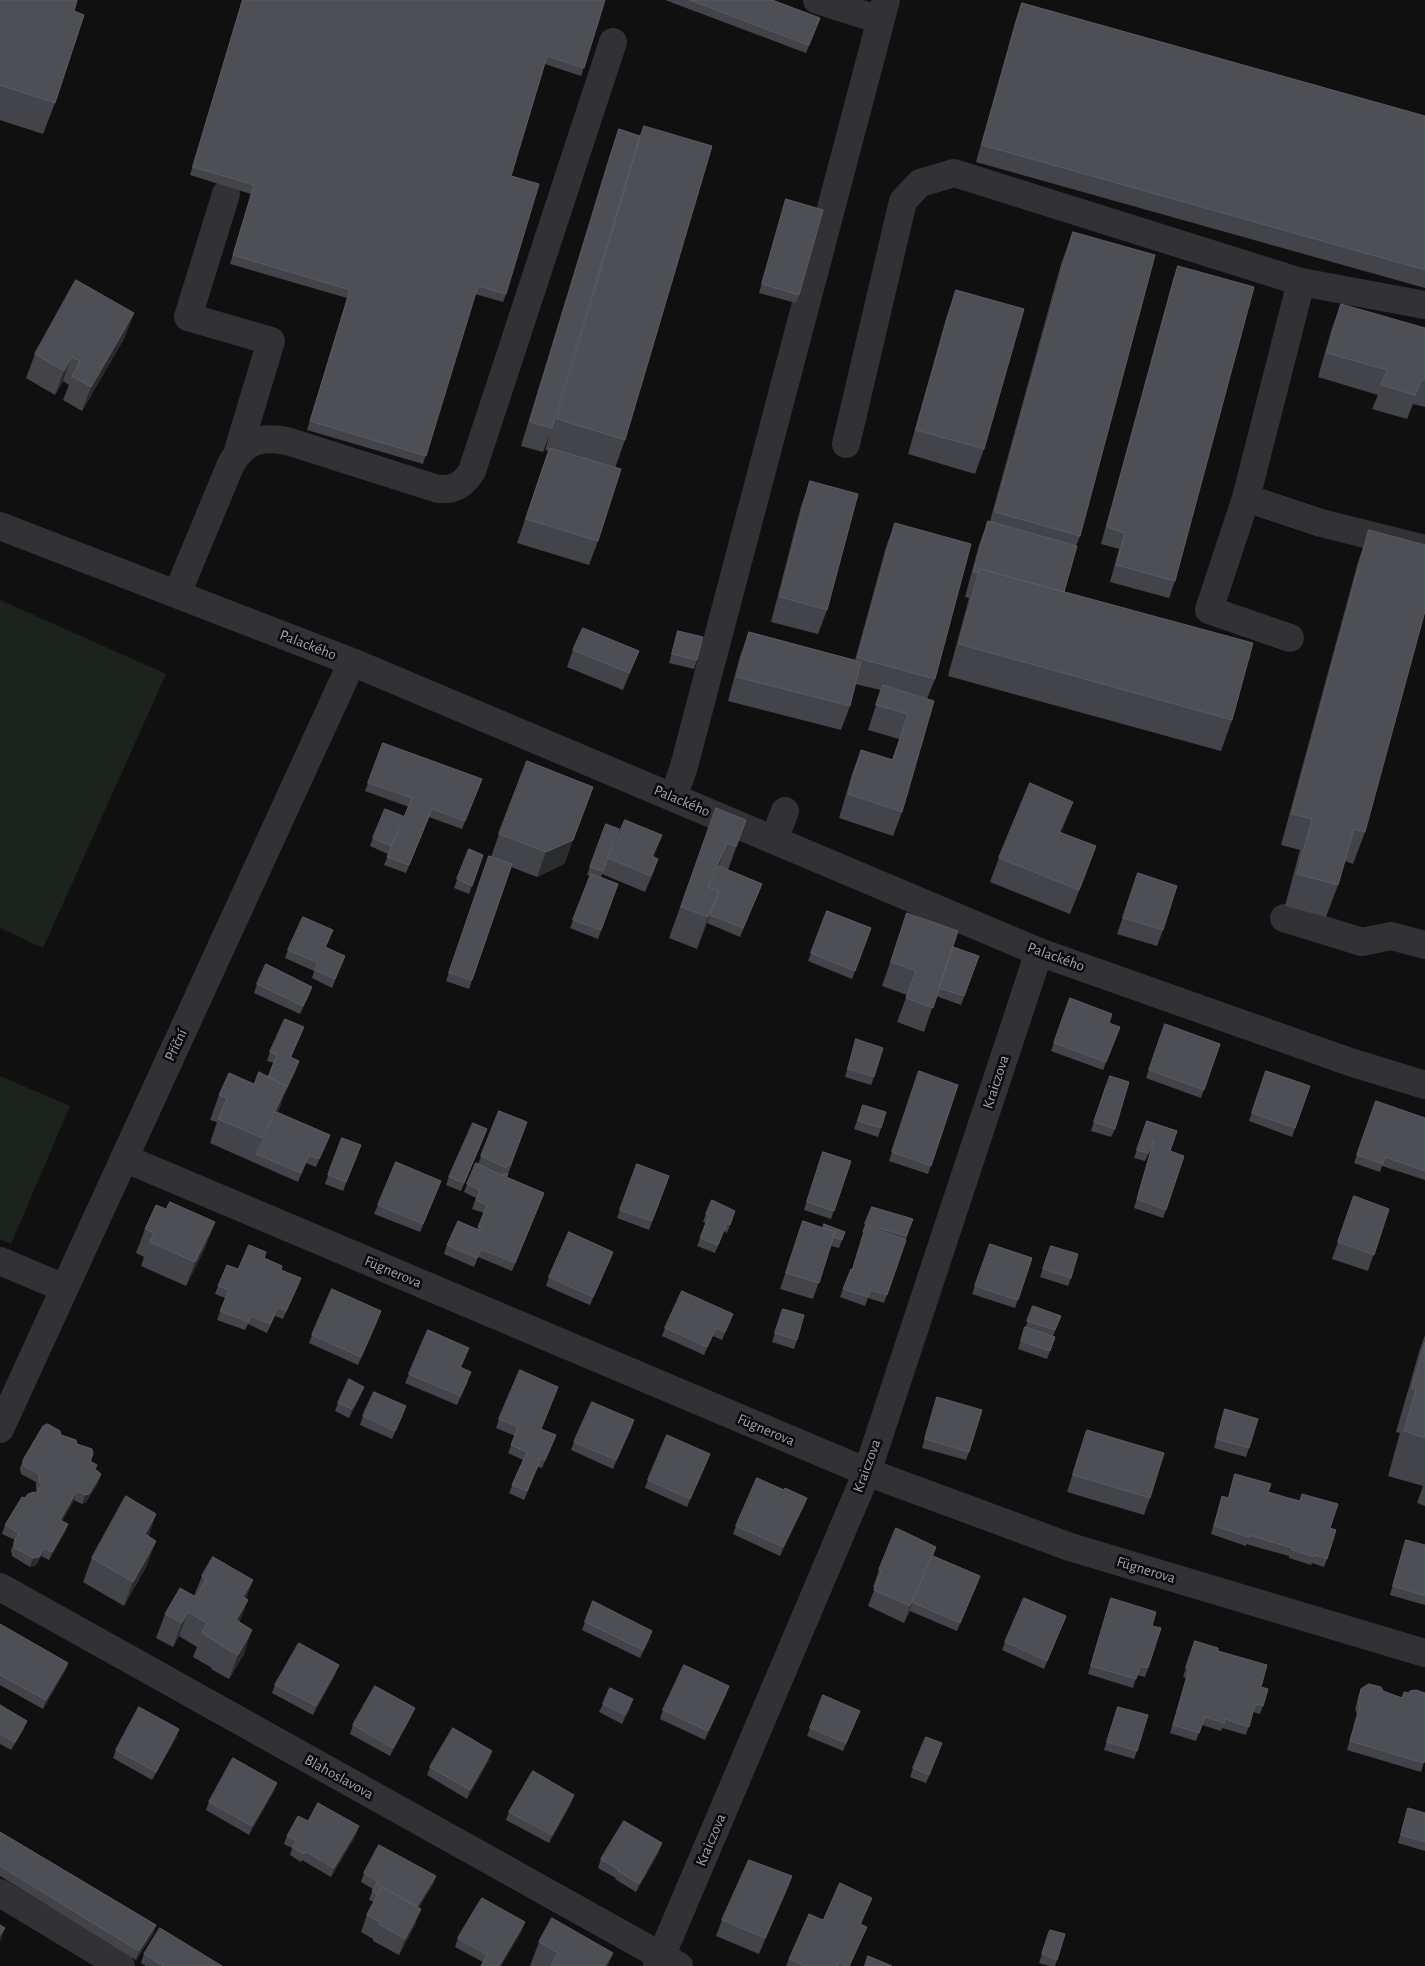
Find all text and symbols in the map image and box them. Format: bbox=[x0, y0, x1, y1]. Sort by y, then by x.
street label: Palackého bbox=[277, 626, 339, 664]
street label: Palackého bbox=[651, 781, 713, 821]
street label: Palackého bbox=[1025, 938, 1087, 976]
street label: Příční bbox=[161, 1026, 191, 1064]
street label: Kraiczova bbox=[979, 1053, 1013, 1111]
street label: Fügnerova bbox=[362, 1252, 424, 1292]
street label: Fügnerova bbox=[735, 1410, 797, 1450]
street label: Kraiczova bbox=[849, 1437, 885, 1495]
street label: Fügnerova bbox=[1114, 1553, 1178, 1587]
street label: Blahoslavova bbox=[301, 1751, 377, 1803]
street label: Kraiczova bbox=[692, 1811, 730, 1869]

